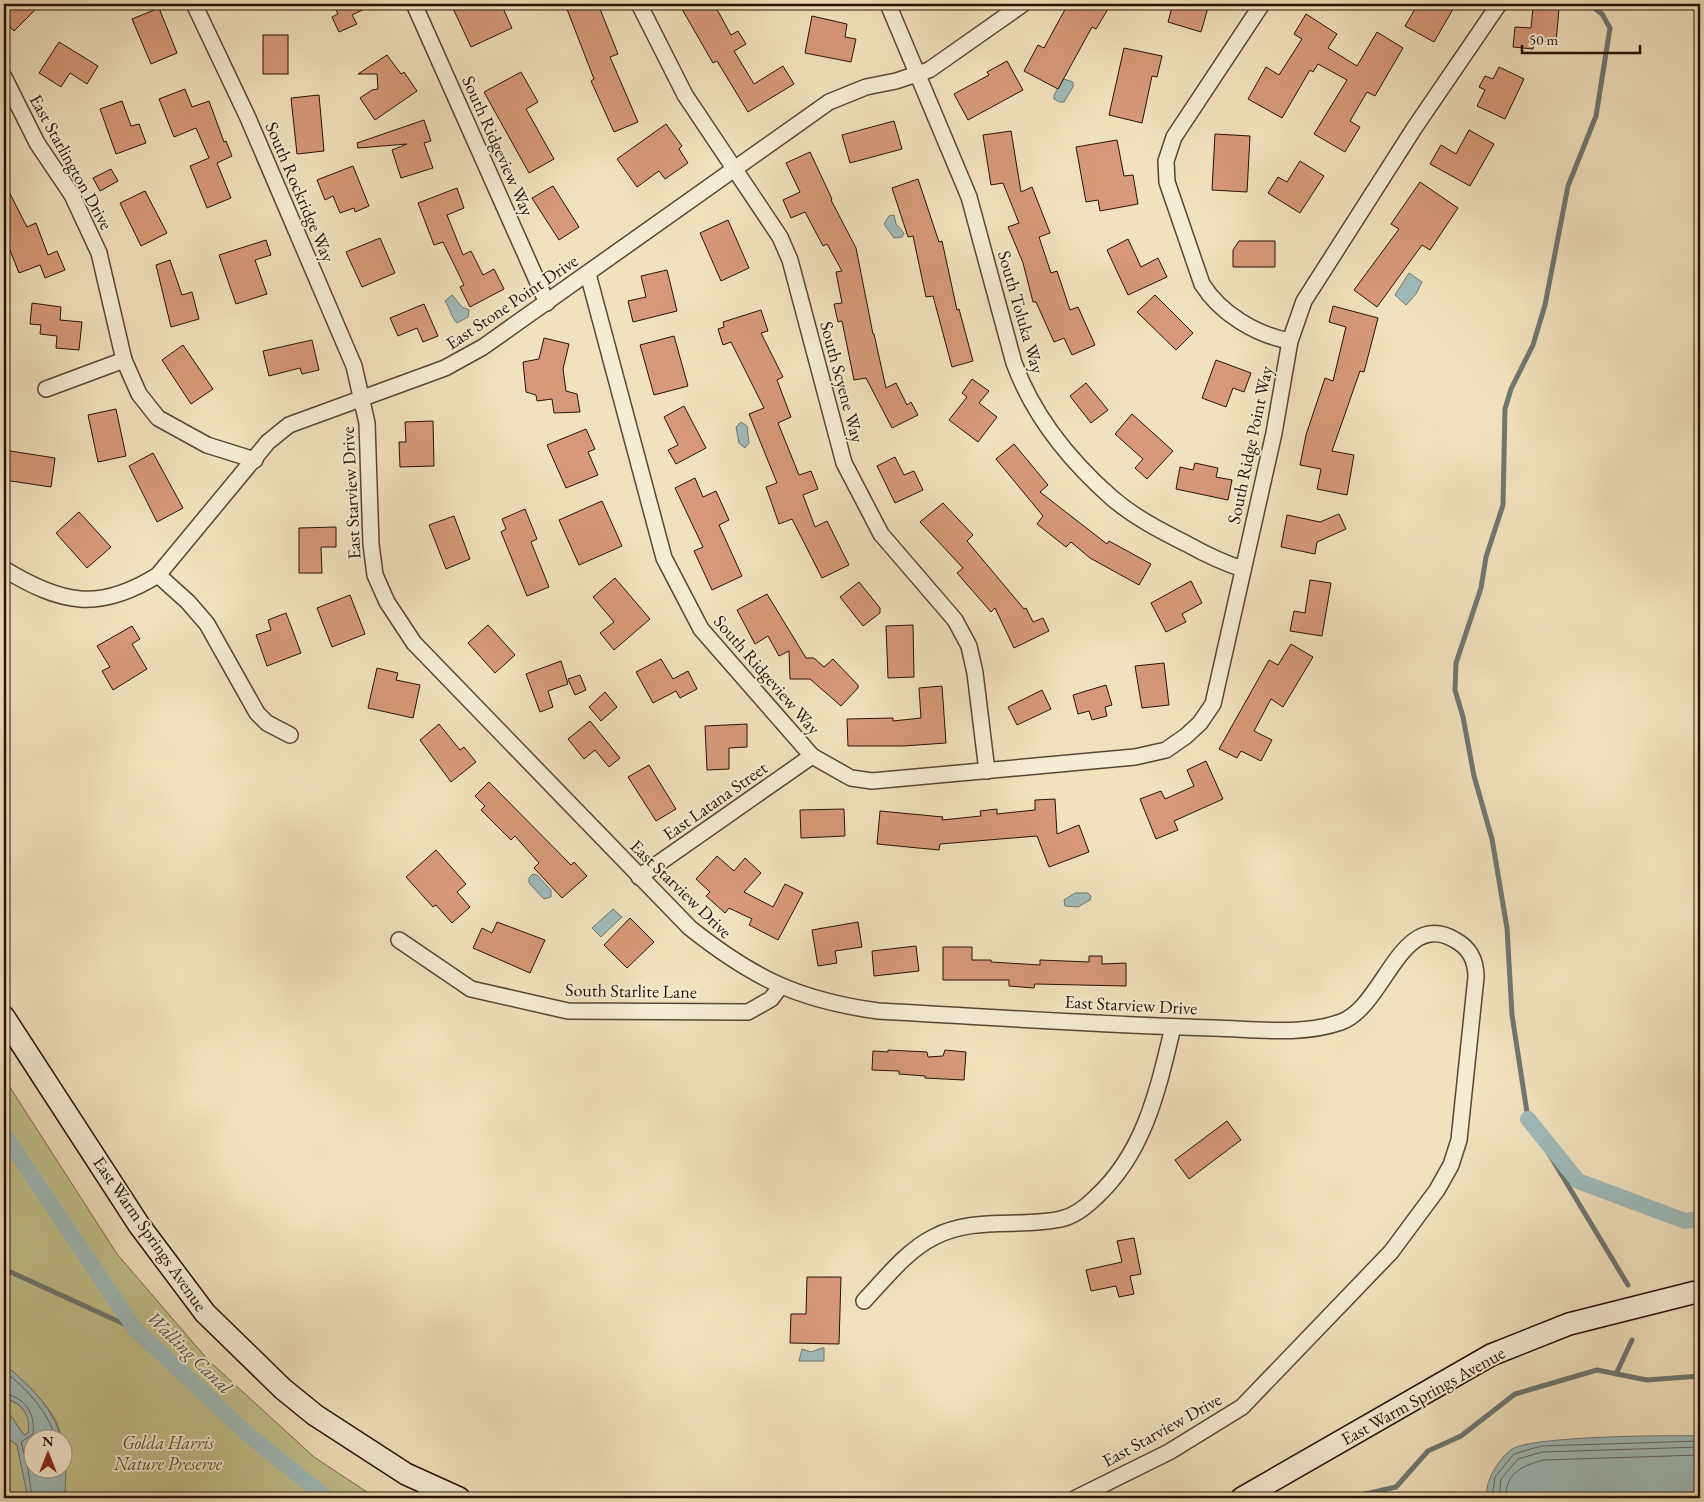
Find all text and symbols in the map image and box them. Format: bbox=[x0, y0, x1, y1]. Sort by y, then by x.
scale bar bbox=[1522, 22, 1639, 54]
text: 50 m bbox=[1529, 30, 1558, 49]
street label: South Ridgeview Way bbox=[457, 72, 540, 220]
street label: East Starlington Drive bbox=[25, 90, 118, 234]
street label: South Rockridge Way bbox=[260, 118, 340, 266]
street label: South Toluka Way bbox=[993, 248, 1050, 376]
street label: East Stone Point Drive bbox=[441, 249, 582, 354]
street label: South Scyene Way bbox=[815, 319, 870, 445]
street label: South Ridge Point Way bbox=[1222, 364, 1277, 526]
street label: East Starview Drive bbox=[336, 426, 365, 560]
street label: South Ridgeview Way bbox=[709, 610, 826, 739]
street label: East Latana Street bbox=[658, 756, 772, 845]
street label: East Starview Drive bbox=[626, 834, 737, 943]
street label: South Starlite Lane bbox=[565, 978, 697, 1003]
street label: East Starview Drive bbox=[1064, 990, 1198, 1019]
street label: East Warm Springs Avenue bbox=[88, 1152, 213, 1316]
water label: Walling Canal bbox=[142, 1305, 238, 1400]
street label: East Warm Springs Avenue bbox=[1337, 1341, 1509, 1450]
street label: East Starview Drive bbox=[1098, 1387, 1225, 1472]
north arrow bbox=[22, 1430, 72, 1480]
park label: Golda Harris Nature Preserve bbox=[113, 1431, 223, 1475]
text: N bbox=[42, 1432, 54, 1450]

